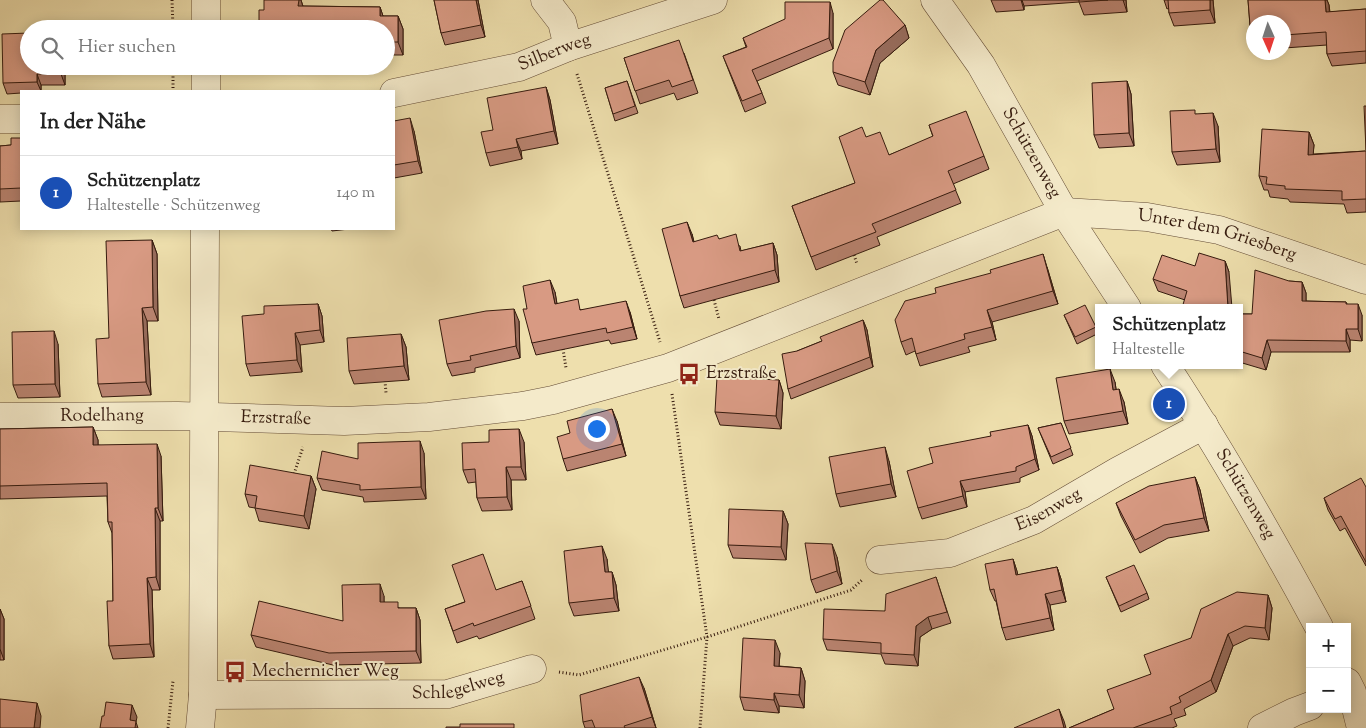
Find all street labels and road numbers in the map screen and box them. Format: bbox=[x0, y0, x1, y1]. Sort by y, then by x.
street label: Silberweg bbox=[514, 27, 595, 79]
street label: Schützenweg bbox=[995, 103, 1067, 204]
street label: Unter dem Griesberg bbox=[1137, 203, 1300, 268]
street label: Rodelhang bbox=[60, 403, 144, 430]
street label: Erzstraße bbox=[240, 405, 312, 433]
street label: Schützenweg bbox=[1208, 444, 1281, 545]
street label: Eisenweg bbox=[1012, 482, 1087, 539]
street label: Schlegelweg bbox=[412, 665, 508, 707]

